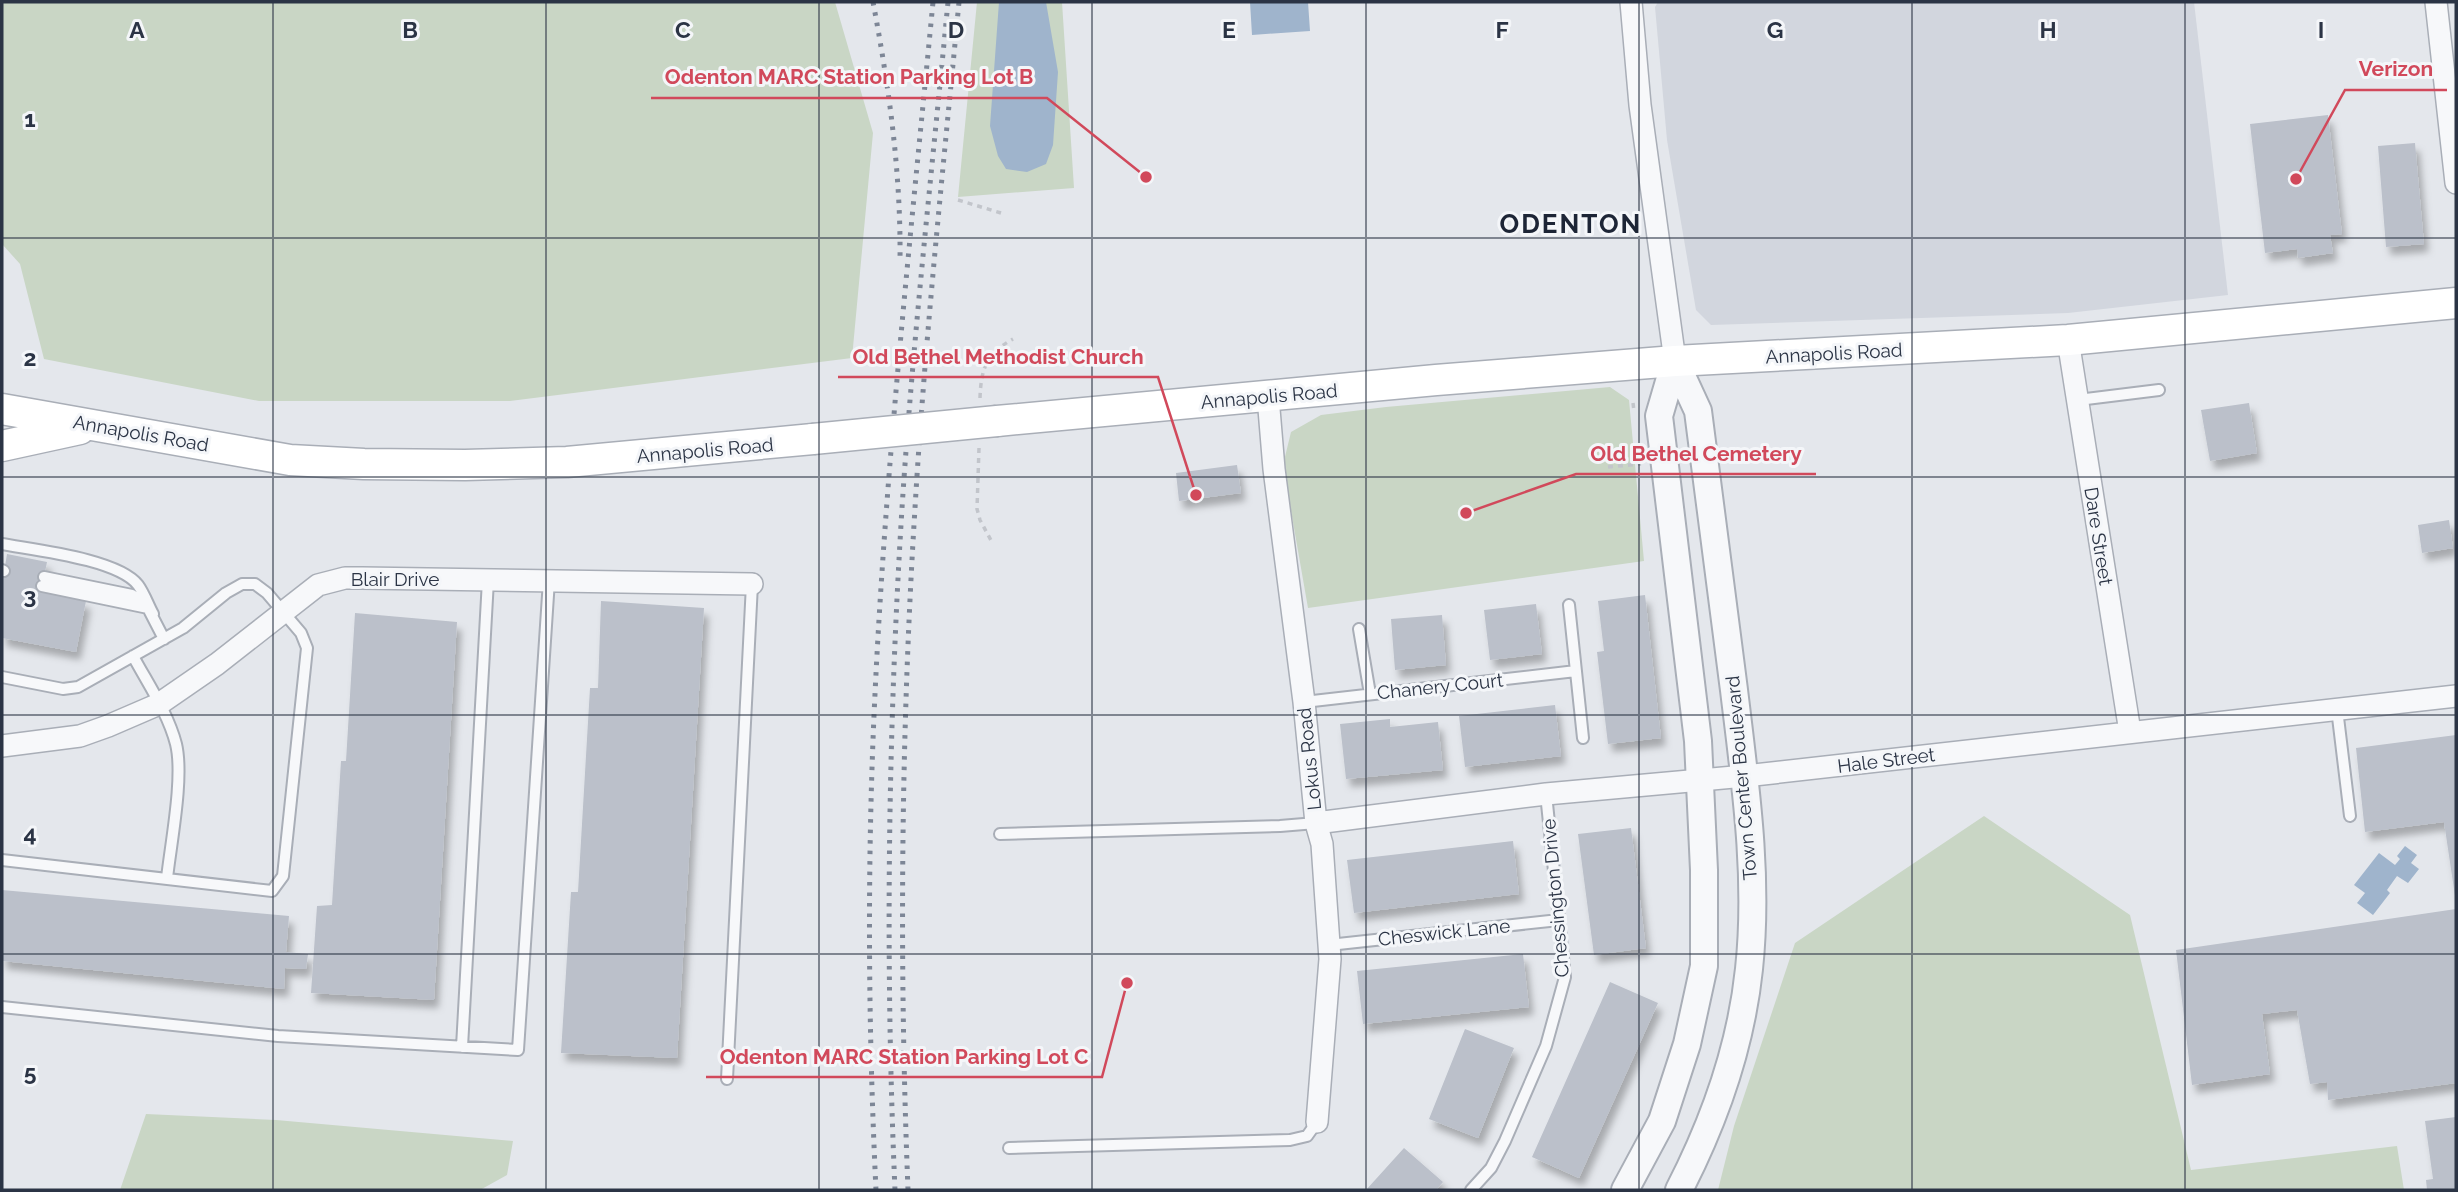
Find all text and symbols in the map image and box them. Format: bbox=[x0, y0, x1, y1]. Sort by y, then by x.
text: A bbox=[129, 16, 145, 43]
text: B bbox=[402, 16, 418, 43]
text: C bbox=[675, 16, 691, 43]
text: D bbox=[948, 16, 964, 43]
text: E bbox=[1222, 16, 1236, 43]
text: F bbox=[1495, 16, 1509, 43]
text: G bbox=[1767, 16, 1783, 43]
text: H bbox=[2039, 16, 2057, 43]
text: I bbox=[2318, 16, 2324, 43]
callout: Verizon bbox=[2345, 48, 2447, 90]
callout: Odenton MARC Station Parking Lot B bbox=[651, 56, 1047, 98]
text: Verizon bbox=[2359, 56, 2433, 81]
text: Odenton MARC Station Parking Lot B bbox=[665, 64, 1033, 89]
text: 1 bbox=[24, 105, 36, 132]
district label: ODENTON bbox=[1500, 209, 1642, 239]
callout: Old Bethel Methodist Church bbox=[838, 335, 1158, 377]
street label: Annapolis Road bbox=[1765, 338, 1903, 368]
text: 2 bbox=[24, 344, 36, 371]
text: Old Bethel Methodist Church bbox=[852, 344, 1144, 369]
street label: Annapolis Road bbox=[1200, 379, 1338, 413]
street label: Annapolis Road bbox=[71, 410, 211, 456]
callout: Old Bethel Cemetery bbox=[1576, 432, 1816, 474]
street label: Annapolis Road bbox=[636, 433, 774, 467]
text: Old Bethel Cemetery bbox=[1590, 441, 1802, 466]
street label: Dare Street bbox=[2080, 485, 2118, 587]
street label: Blair Drive bbox=[351, 568, 439, 590]
text: 3 bbox=[24, 582, 36, 609]
street label: Chanery Court bbox=[1376, 668, 1505, 704]
street label: Town Center Boulevard bbox=[1721, 675, 1761, 881]
street label: Lokus Road bbox=[1293, 707, 1325, 811]
street label: Hale Street bbox=[1836, 743, 1937, 777]
street label: Chessington Drive bbox=[1537, 818, 1573, 978]
text: 4 bbox=[23, 820, 37, 847]
street label: Cheswick Lane bbox=[1377, 914, 1511, 950]
callout: Odenton MARC Station Parking Lot C bbox=[706, 1035, 1102, 1077]
text: Odenton MARC Station Parking Lot C bbox=[720, 1044, 1088, 1069]
text: 5 bbox=[24, 1059, 37, 1086]

